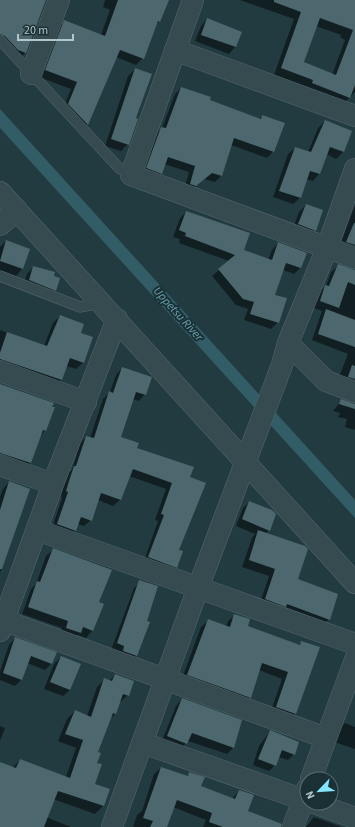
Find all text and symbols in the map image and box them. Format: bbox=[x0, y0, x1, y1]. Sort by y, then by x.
scale bar bbox=[18, 16, 73, 42]
text: 20 m bbox=[24, 22, 48, 39]
water label: Uppetsu River bbox=[149, 283, 208, 346]
north arrow bbox=[299, 771, 339, 811]
text: N bbox=[302, 789, 319, 802]

